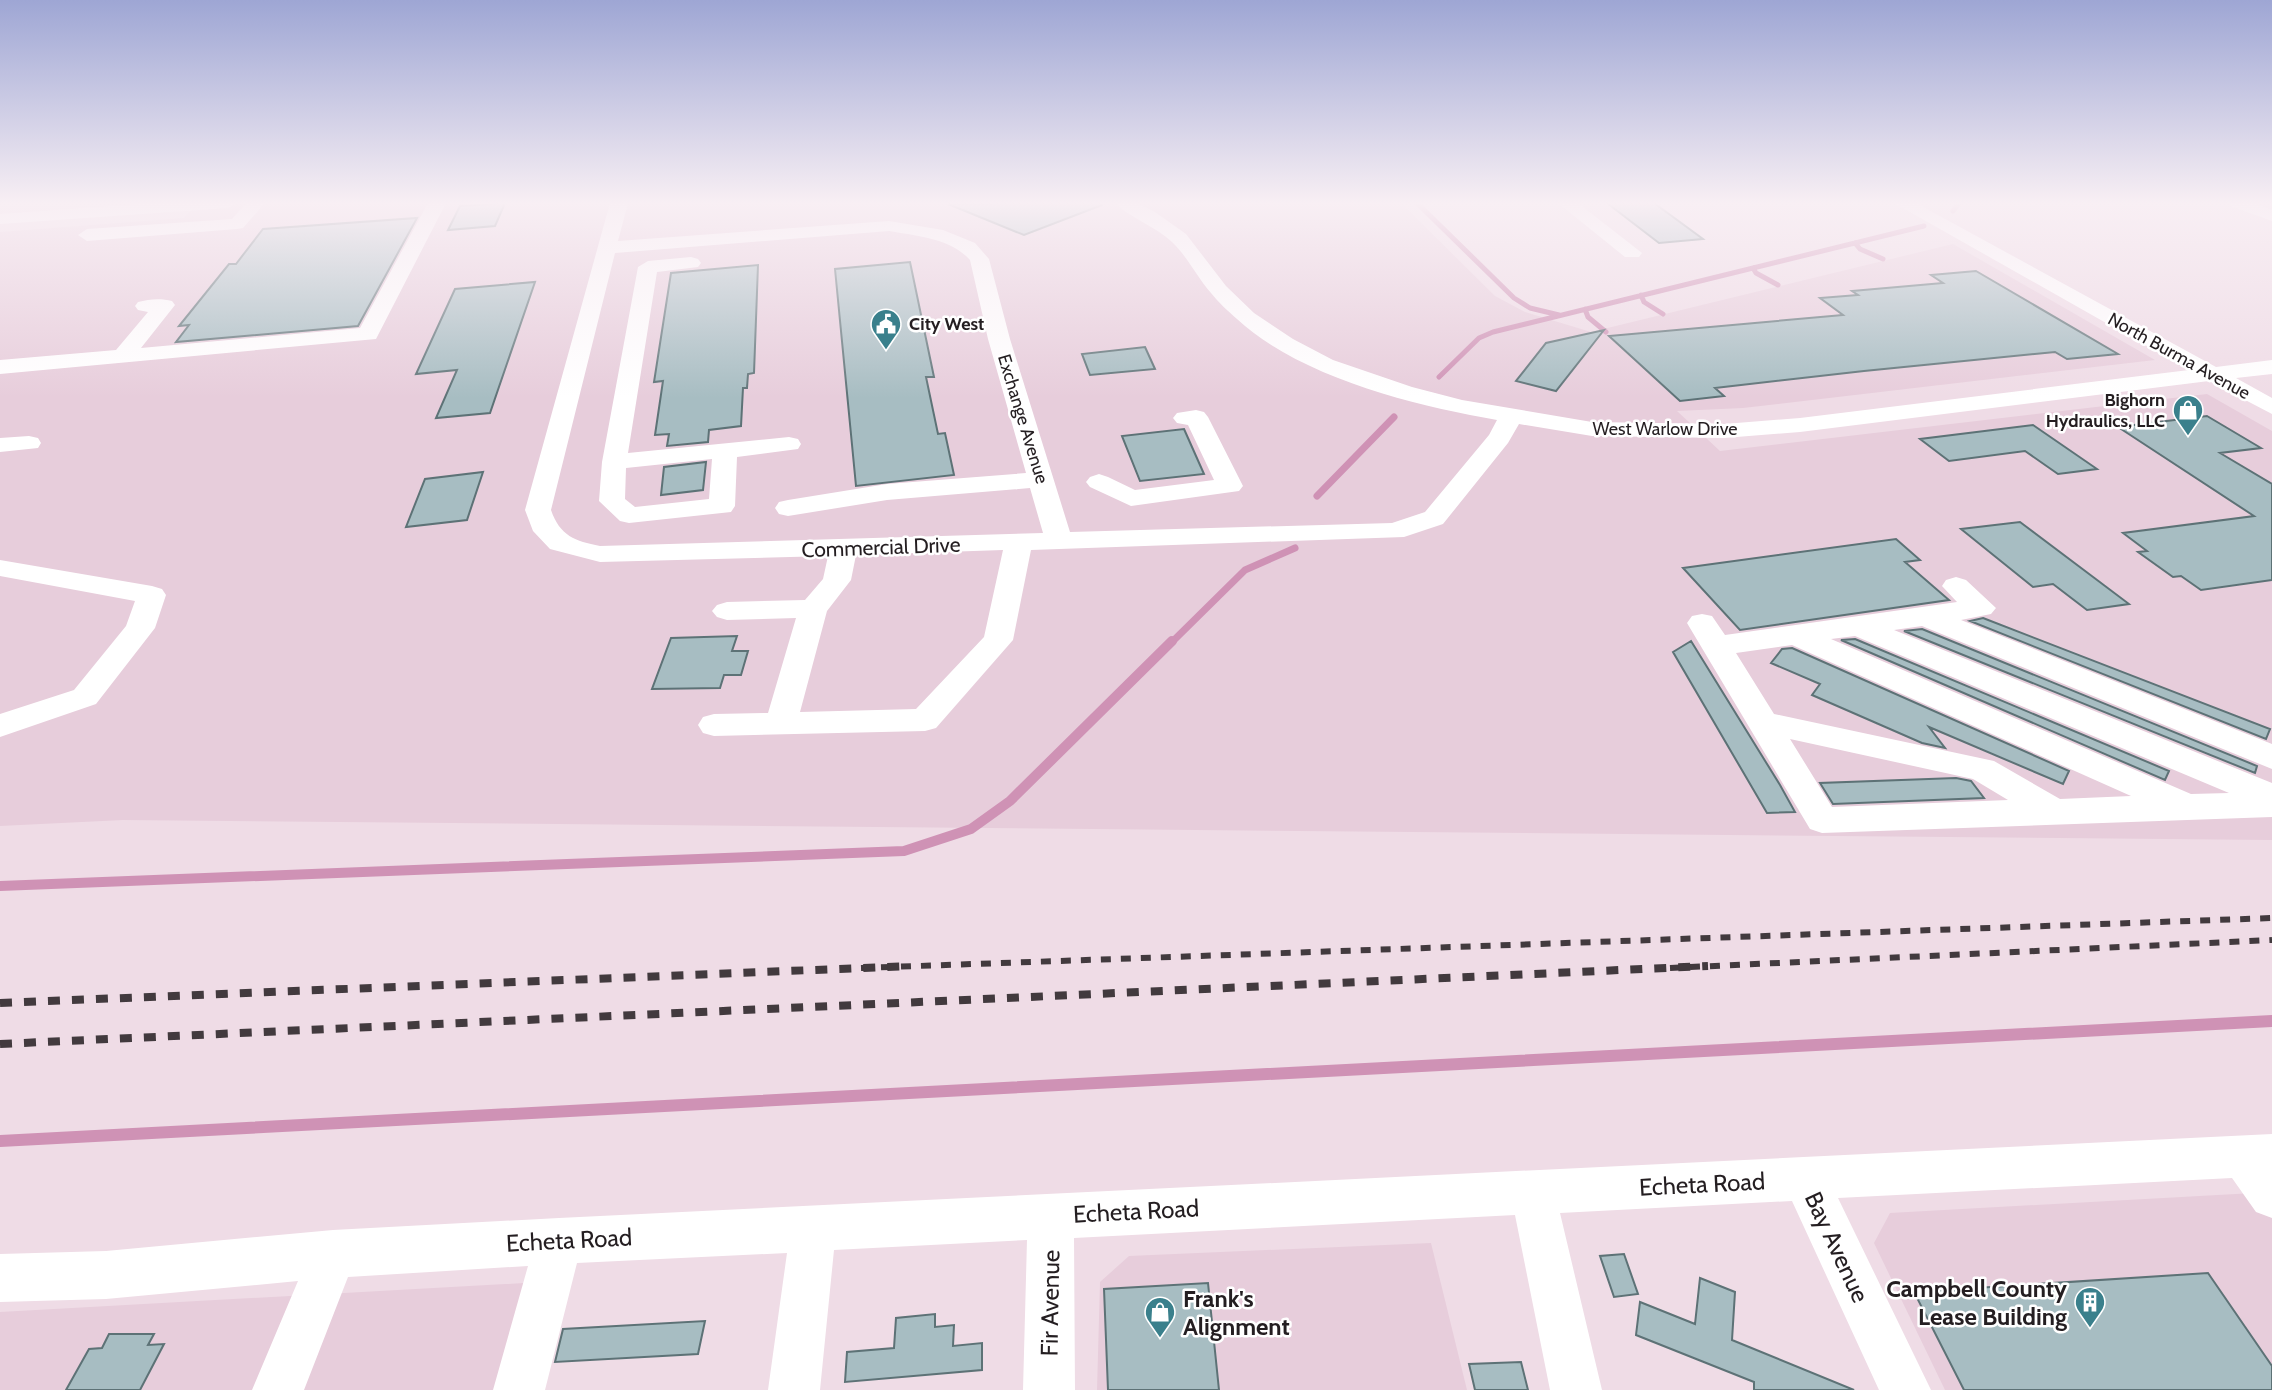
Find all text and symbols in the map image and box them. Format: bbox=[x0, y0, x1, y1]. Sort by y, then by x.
public building icon: City West bbox=[869, 307, 903, 351]
street label: North Burma Avenue bbox=[2104, 308, 2254, 404]
place label: City West bbox=[909, 313, 984, 335]
street label: Exchange Avenue bbox=[993, 352, 1053, 486]
place label: Bighorn Hydraulics, LLC bbox=[2046, 389, 2165, 432]
shop icon: Bighorn Hydraulics, LLC bbox=[2171, 393, 2205, 437]
street label: West Warlow Drive bbox=[1592, 418, 1738, 440]
street label: Commercial Drive bbox=[801, 532, 961, 562]
street label: Echeta Road bbox=[1638, 1166, 1766, 1202]
street label: Bay Avenue bbox=[1799, 1187, 1875, 1307]
street label: Echeta Road bbox=[1072, 1193, 1200, 1229]
street label: Echeta Road bbox=[505, 1222, 633, 1258]
street label: Fir Avenue bbox=[1035, 1249, 1065, 1357]
place label: Campbell County Lease Building bbox=[1886, 1274, 2067, 1331]
place label: Frank's Alignment bbox=[1183, 1284, 1290, 1341]
building icon: Campbell County Lease Building bbox=[2073, 1285, 2107, 1329]
shop icon: Frank's Alignment bbox=[1143, 1295, 1177, 1339]

